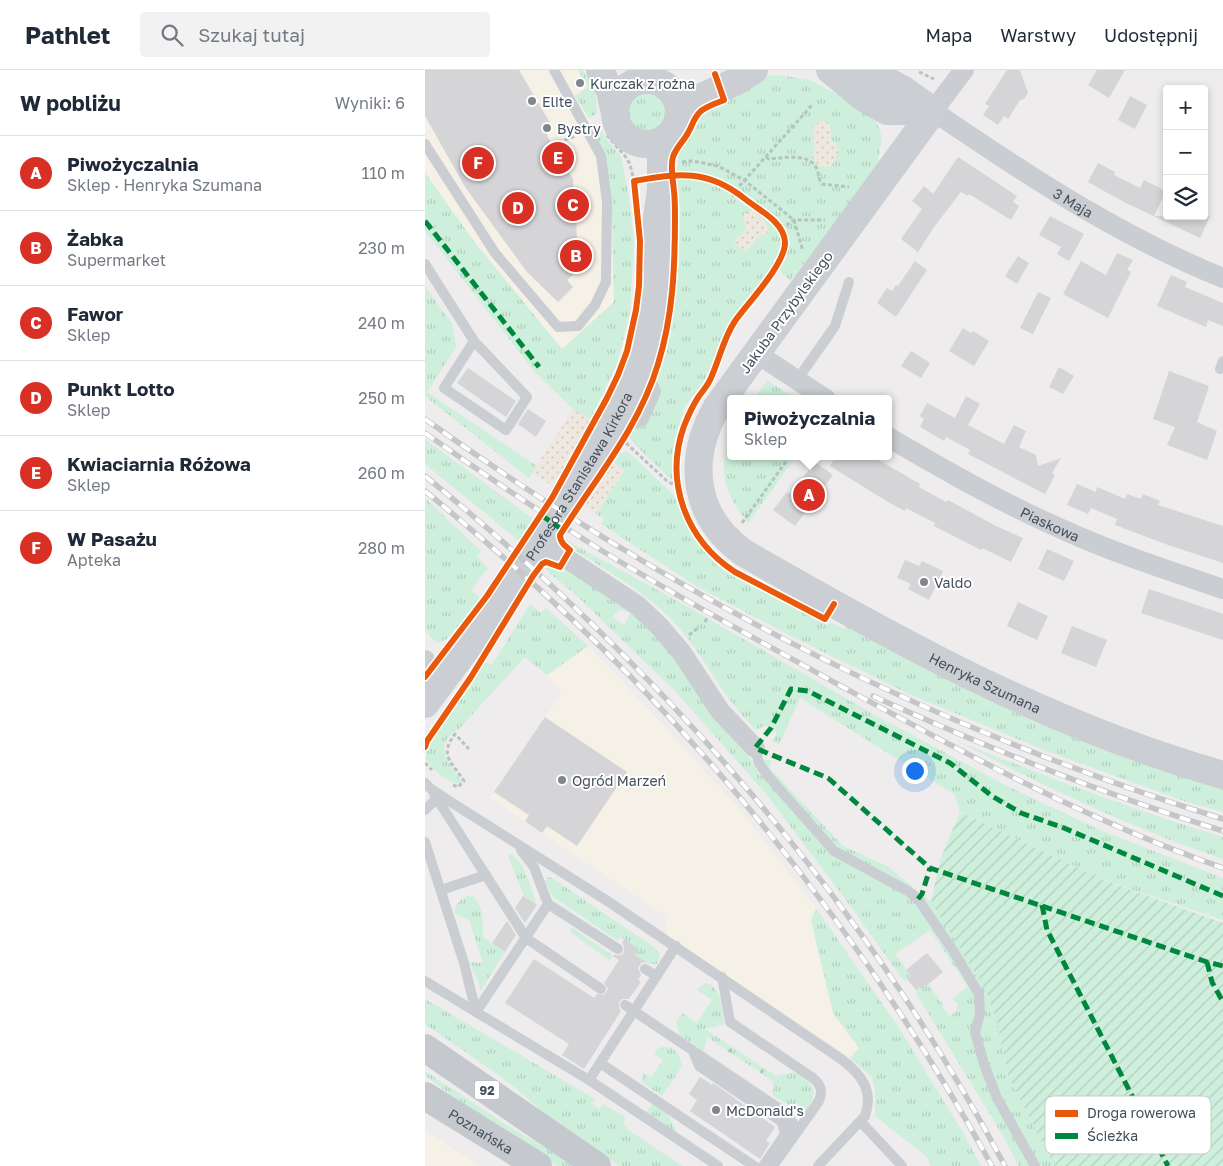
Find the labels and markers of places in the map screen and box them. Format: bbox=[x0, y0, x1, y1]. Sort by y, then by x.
place label: Kurczak z rożna bbox=[590, 75, 695, 92]
marker: Kurczak z rożna bbox=[574, 77, 586, 89]
place label: Elite bbox=[542, 93, 573, 110]
marker: Elite bbox=[526, 95, 538, 107]
place label: Bystry bbox=[557, 120, 601, 137]
marker: Bystry bbox=[541, 122, 553, 134]
pin: E bbox=[542, 139, 574, 177]
pin: F bbox=[462, 144, 494, 182]
pin: C bbox=[557, 186, 589, 224]
pin: D bbox=[502, 189, 534, 227]
pin: B bbox=[560, 237, 592, 275]
pin: A bbox=[793, 476, 825, 514]
place label: Valdo bbox=[934, 574, 972, 591]
marker: Valdo bbox=[918, 576, 930, 588]
place label: Ogród Marzeń bbox=[572, 772, 666, 789]
marker: Ogród Marzeń bbox=[556, 774, 568, 786]
place label: McDonald's bbox=[726, 1102, 804, 1119]
marker: McDonald's bbox=[710, 1104, 722, 1116]

